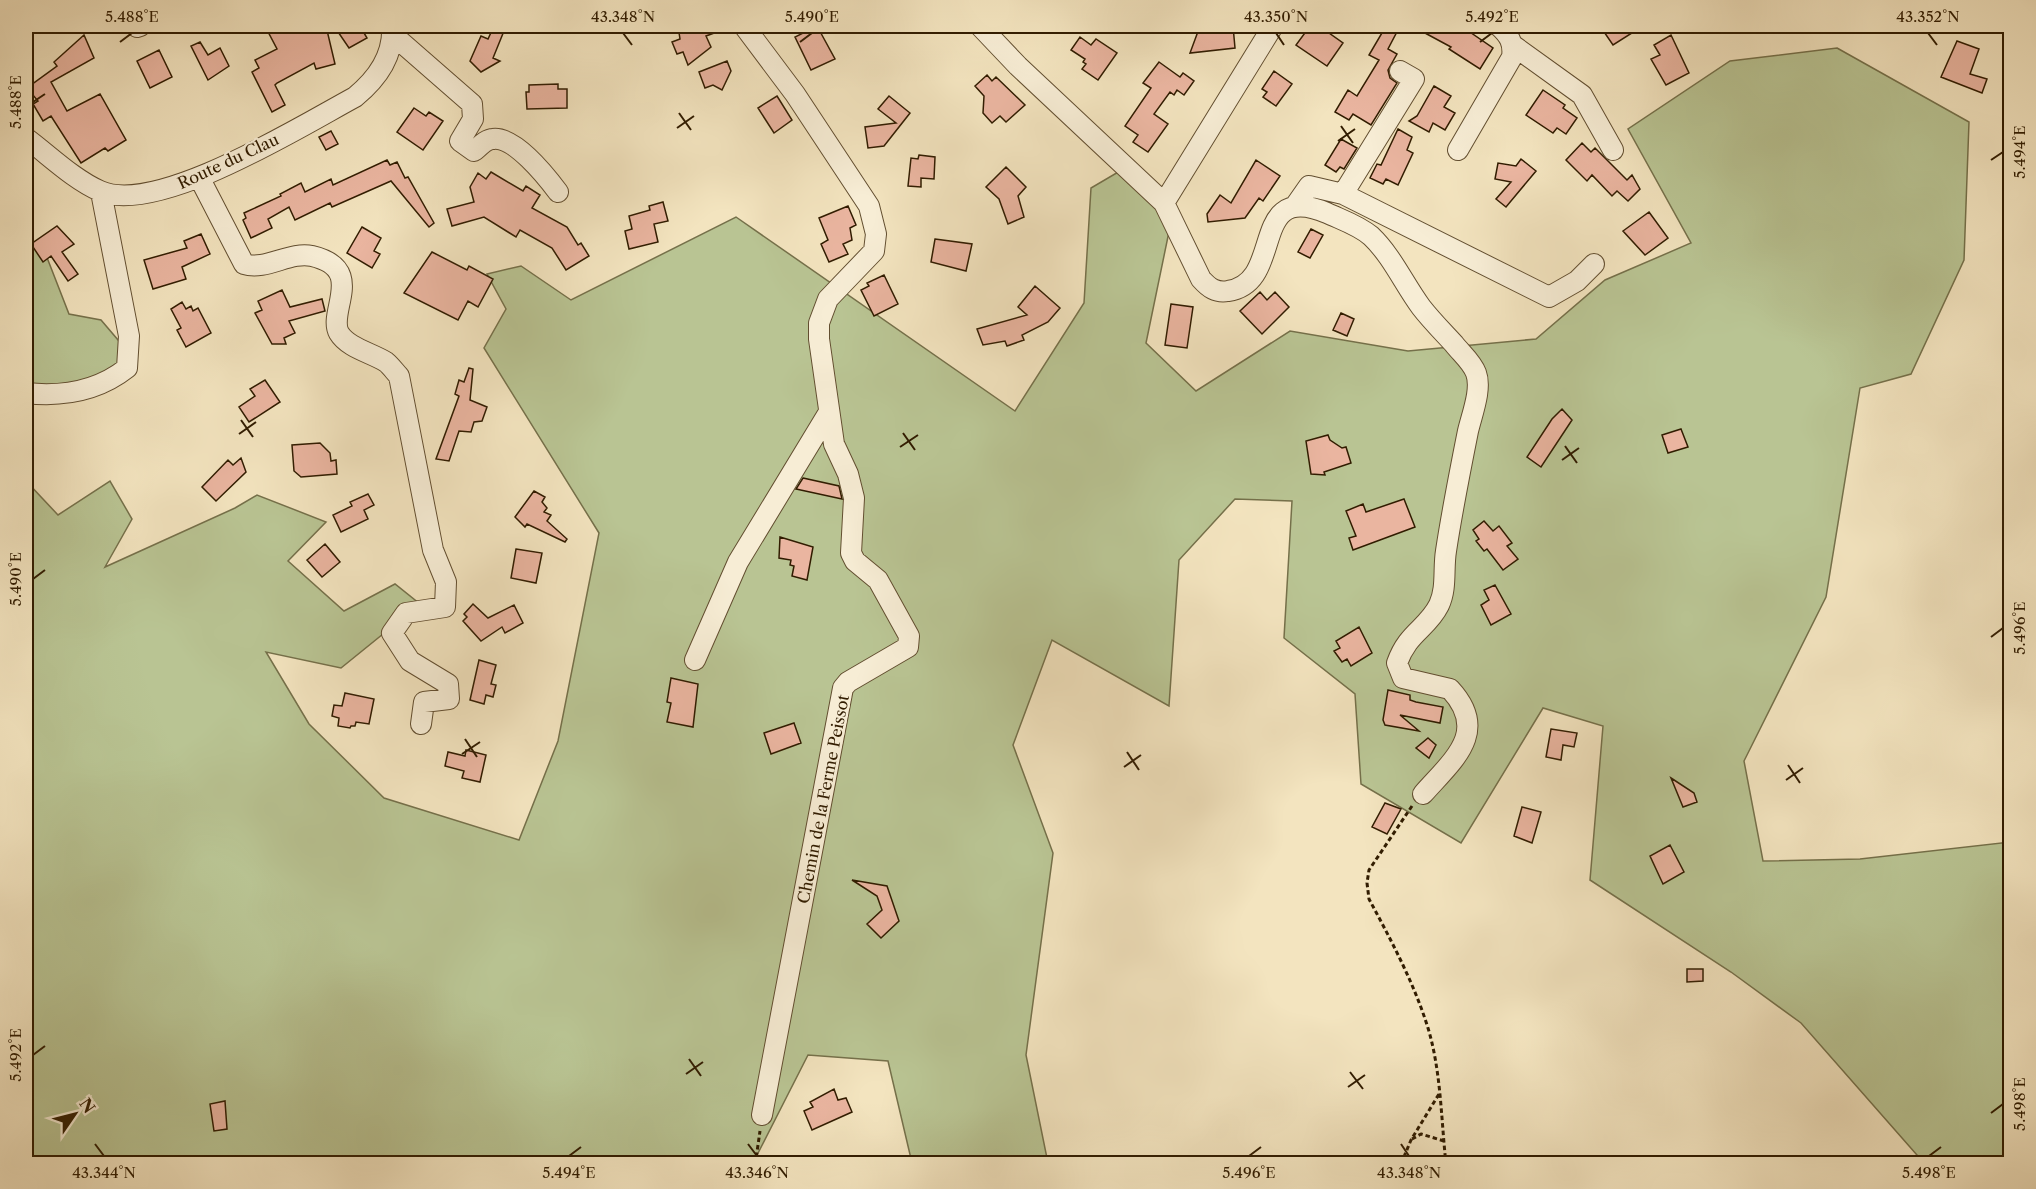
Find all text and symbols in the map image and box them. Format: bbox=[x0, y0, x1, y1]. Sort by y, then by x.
text: 5.488°E bbox=[105, 7, 159, 26]
text: 43.348°N bbox=[591, 7, 655, 26]
text: 5.490°E bbox=[785, 7, 839, 26]
text: 43.350°N bbox=[1244, 7, 1308, 26]
text: 5.492°E bbox=[1465, 7, 1519, 26]
text: 43.352°N bbox=[1896, 7, 1960, 26]
text: 5.488°E bbox=[6, 75, 25, 129]
text: 5.494°E bbox=[2010, 125, 2029, 179]
street label: Route du Clau bbox=[174, 129, 282, 193]
text: 5.490°E bbox=[6, 552, 25, 606]
text: 5.496°E bbox=[2010, 601, 2029, 655]
street label: Chemin de la Ferme Peissot bbox=[793, 692, 853, 905]
text: 5.492°E bbox=[6, 1028, 25, 1082]
text: 5.498°E bbox=[2010, 1077, 2029, 1131]
north arrow bbox=[45, 1084, 105, 1144]
text: N bbox=[75, 1094, 100, 1117]
text: 43.344°N bbox=[72, 1163, 136, 1182]
text: 5.494°E bbox=[542, 1163, 596, 1182]
text: 43.346°N bbox=[725, 1163, 789, 1182]
text: 5.496°E bbox=[1222, 1163, 1276, 1182]
text: 43.348°N bbox=[1377, 1163, 1441, 1182]
text: 5.498°E bbox=[1902, 1163, 1956, 1182]

